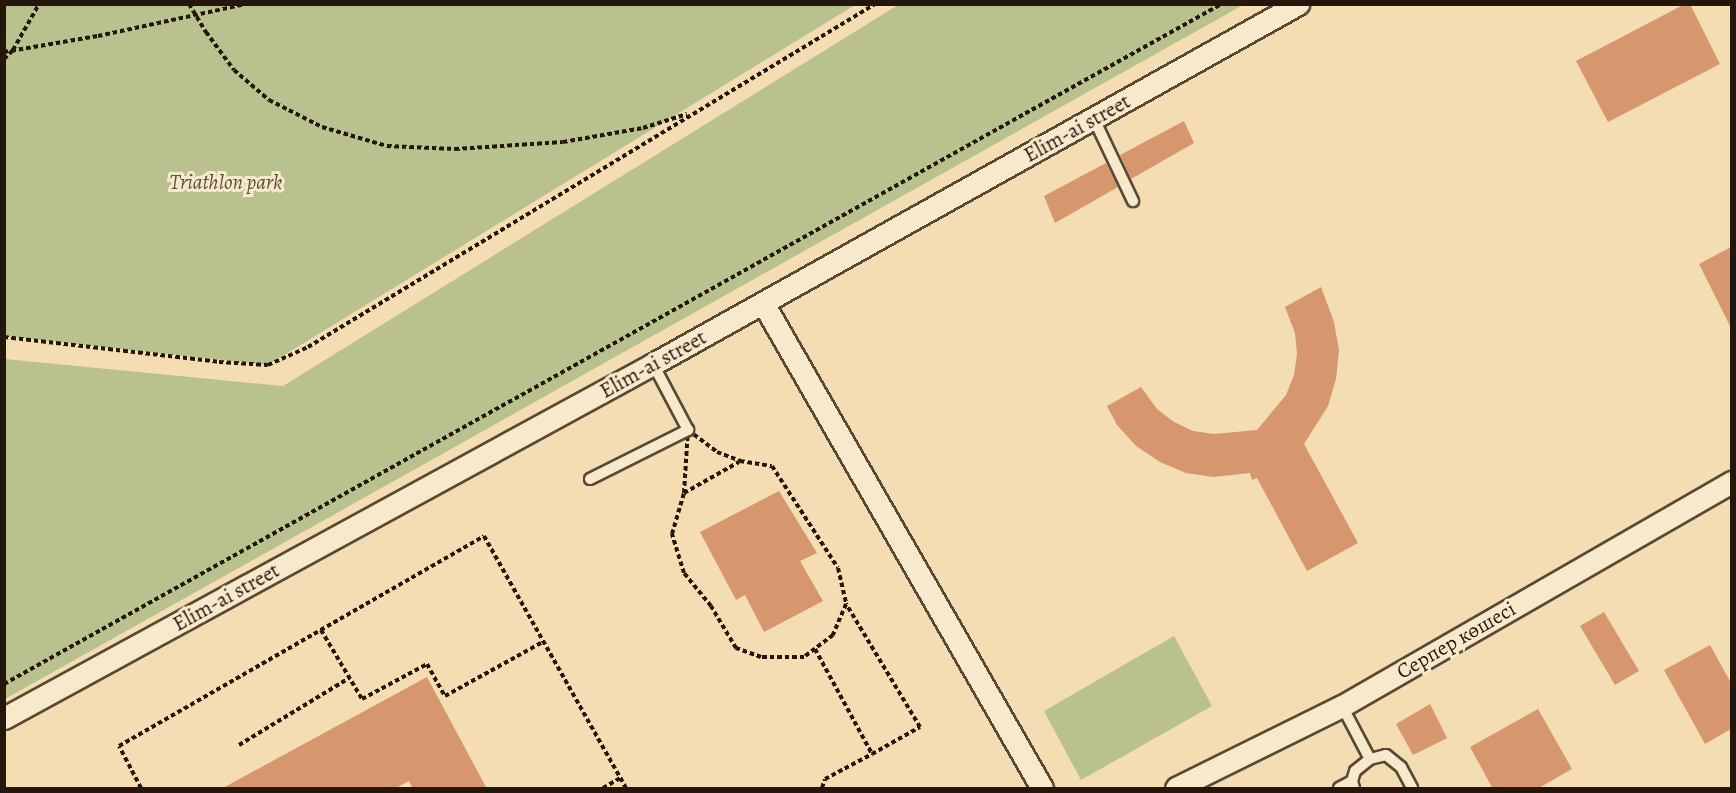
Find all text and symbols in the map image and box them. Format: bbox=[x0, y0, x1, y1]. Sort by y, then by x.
street label: Elim-ai street bbox=[1019, 88, 1135, 168]
park label: Triathlon park bbox=[170, 169, 282, 195]
street label: Elim-ai street bbox=[595, 324, 711, 404]
street label: Elim-ai street bbox=[168, 557, 284, 637]
street label: Серпер көшесі bbox=[1392, 596, 1520, 684]

